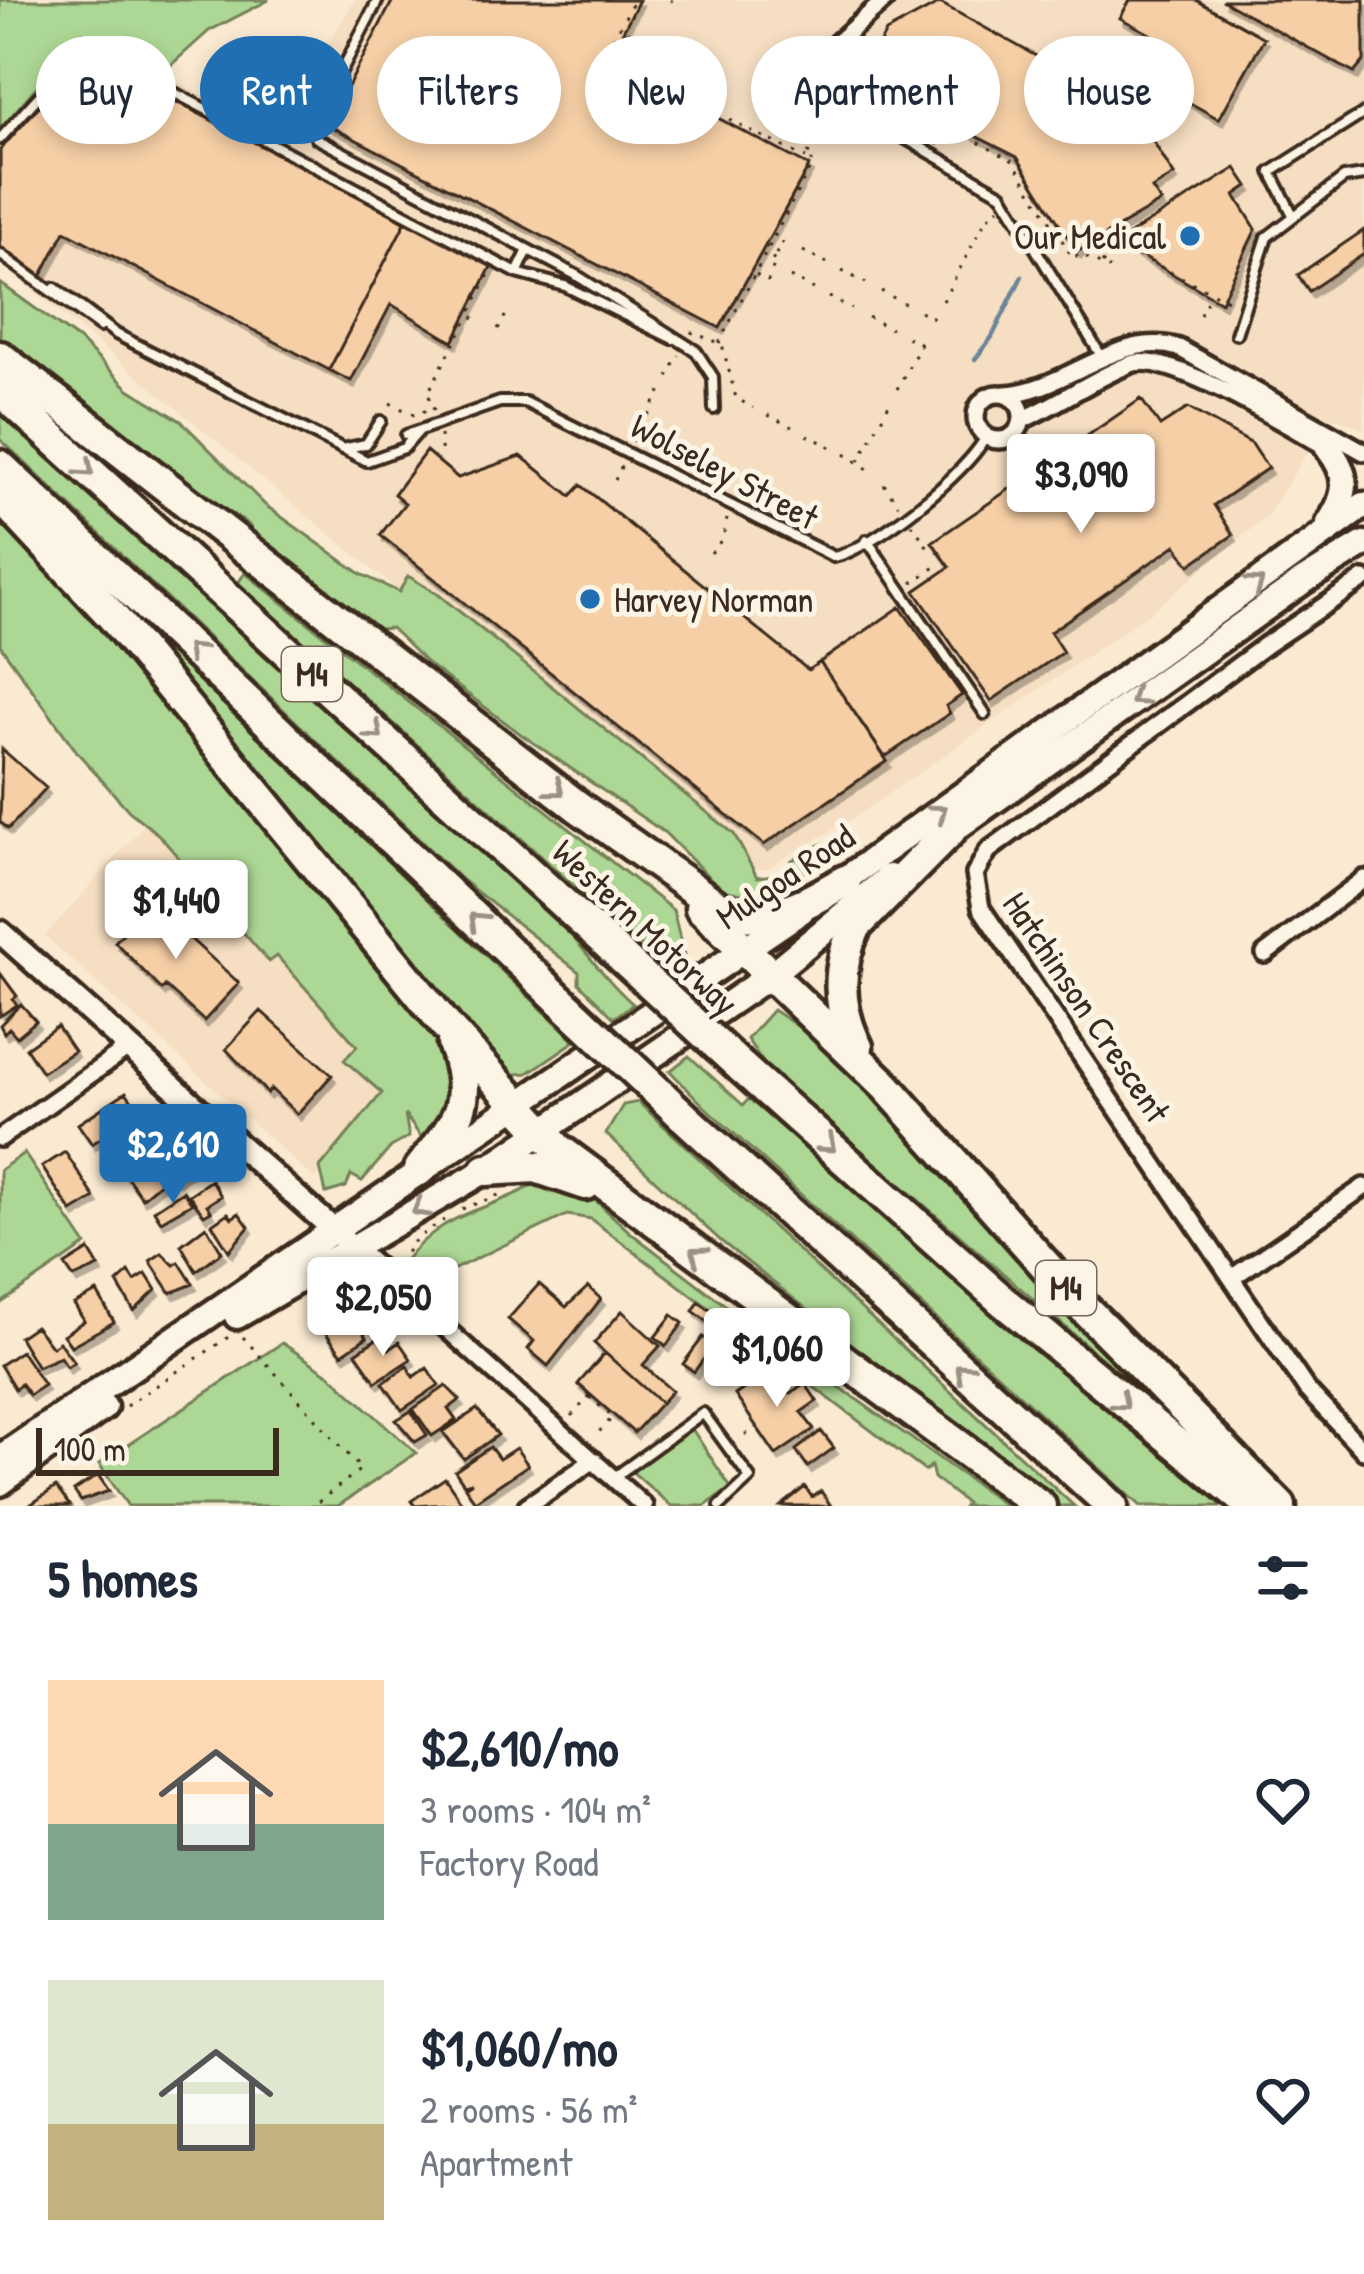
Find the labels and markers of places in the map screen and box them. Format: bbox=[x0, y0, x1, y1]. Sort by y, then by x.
place label: Our Medical bbox=[1014, 211, 1166, 260]
marker: Our Medical bbox=[1177, 223, 1203, 249]
pin: $3,090 bbox=[983, 434, 1179, 536]
place label: Harvey Norman bbox=[614, 574, 813, 623]
marker: Harvey Norman bbox=[577, 586, 603, 612]
pin: $1,440 bbox=[78, 860, 274, 962]
pin: $2,610 bbox=[75, 1104, 271, 1206]
pin: $2,050 bbox=[285, 1257, 481, 1359]
pin: $1,060 bbox=[679, 1308, 875, 1410]

